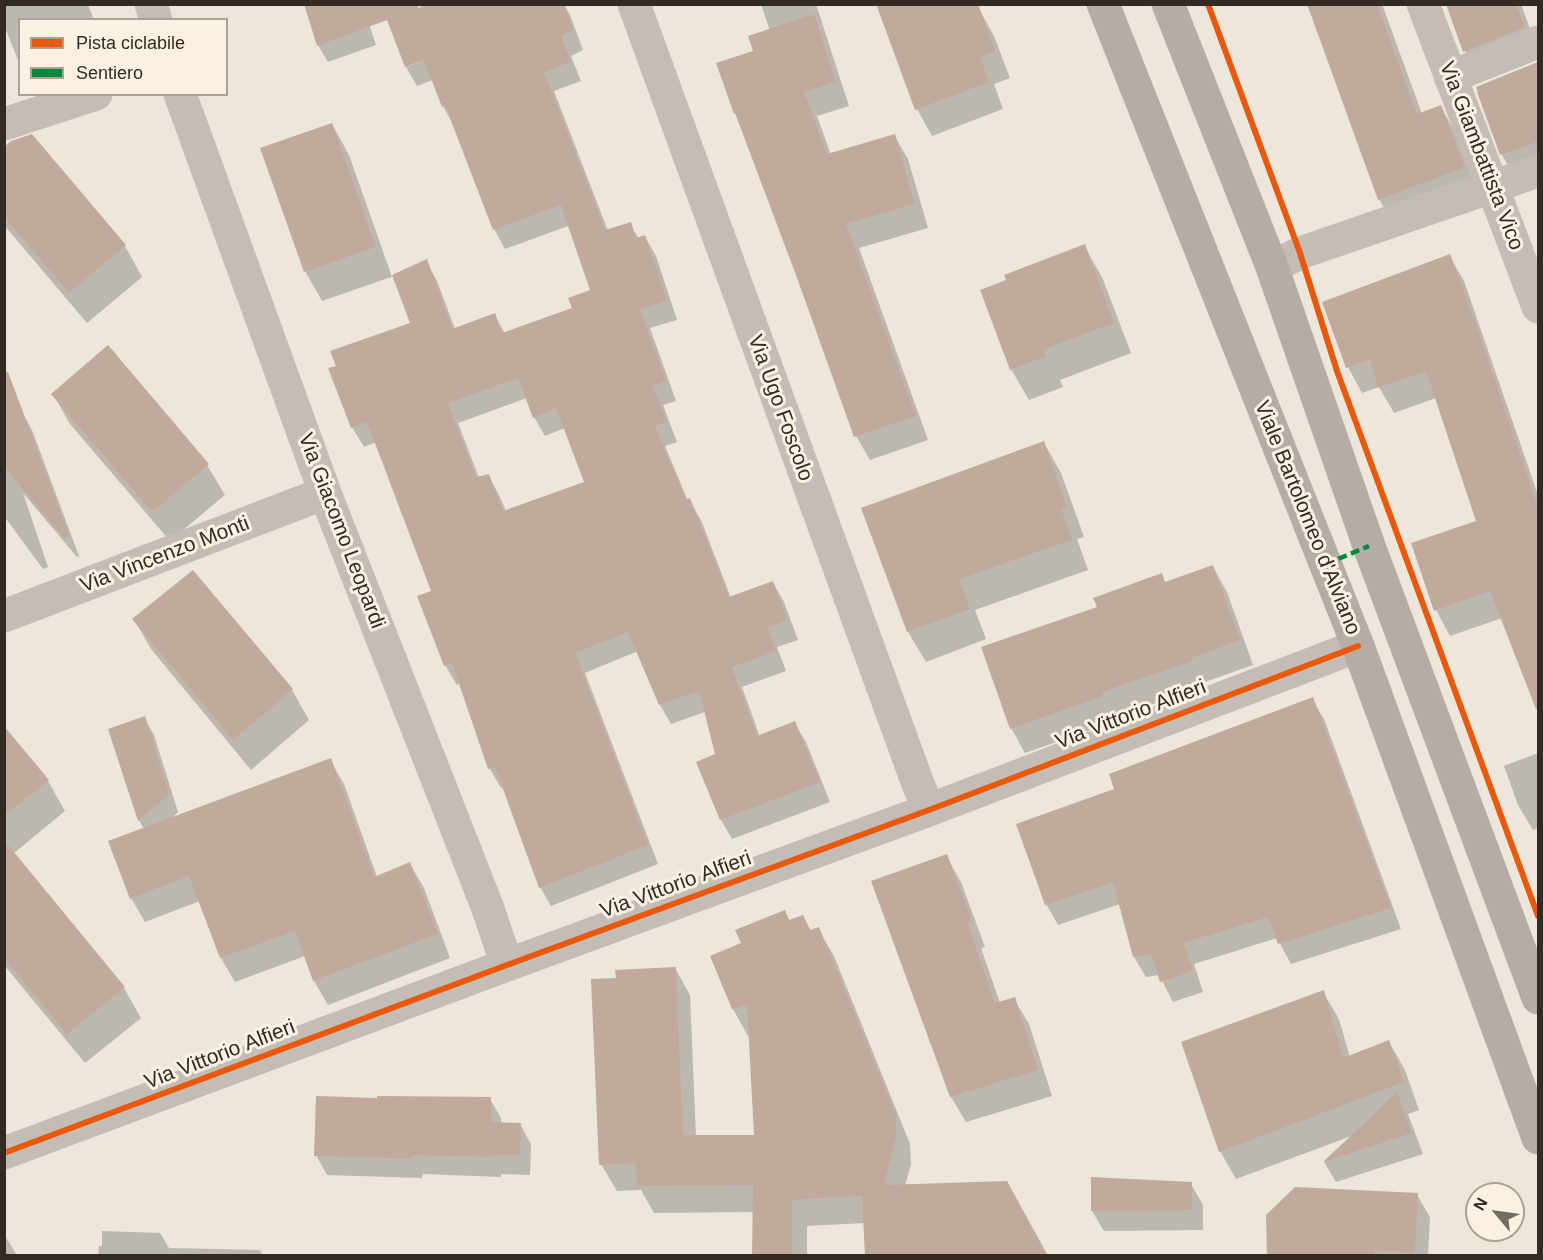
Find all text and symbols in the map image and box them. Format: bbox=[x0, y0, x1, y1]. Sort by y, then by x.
legend bbox=[18, 18, 228, 96]
text: Pista ciclabile bbox=[76, 33, 185, 53]
street label: Via Giambattista Vico bbox=[1433, 58, 1529, 254]
text: Sentiero bbox=[76, 63, 143, 83]
street label: Via Ugo Foscolo bbox=[742, 331, 818, 485]
street label: Viale Bartolomeo d'Alviano bbox=[1249, 397, 1365, 639]
street label: Via Giacomo Leopardi bbox=[292, 430, 390, 632]
street label: Via Vincenzo Monti bbox=[77, 511, 253, 599]
street label: Via Vittorio Alfieri bbox=[1052, 675, 1210, 755]
street label: Via Vittorio Alfieri bbox=[597, 846, 755, 924]
street label: Via Vittorio Alfieri bbox=[141, 1015, 299, 1095]
north arrow bbox=[1465, 1182, 1525, 1242]
text: N bbox=[1470, 1195, 1491, 1213]

